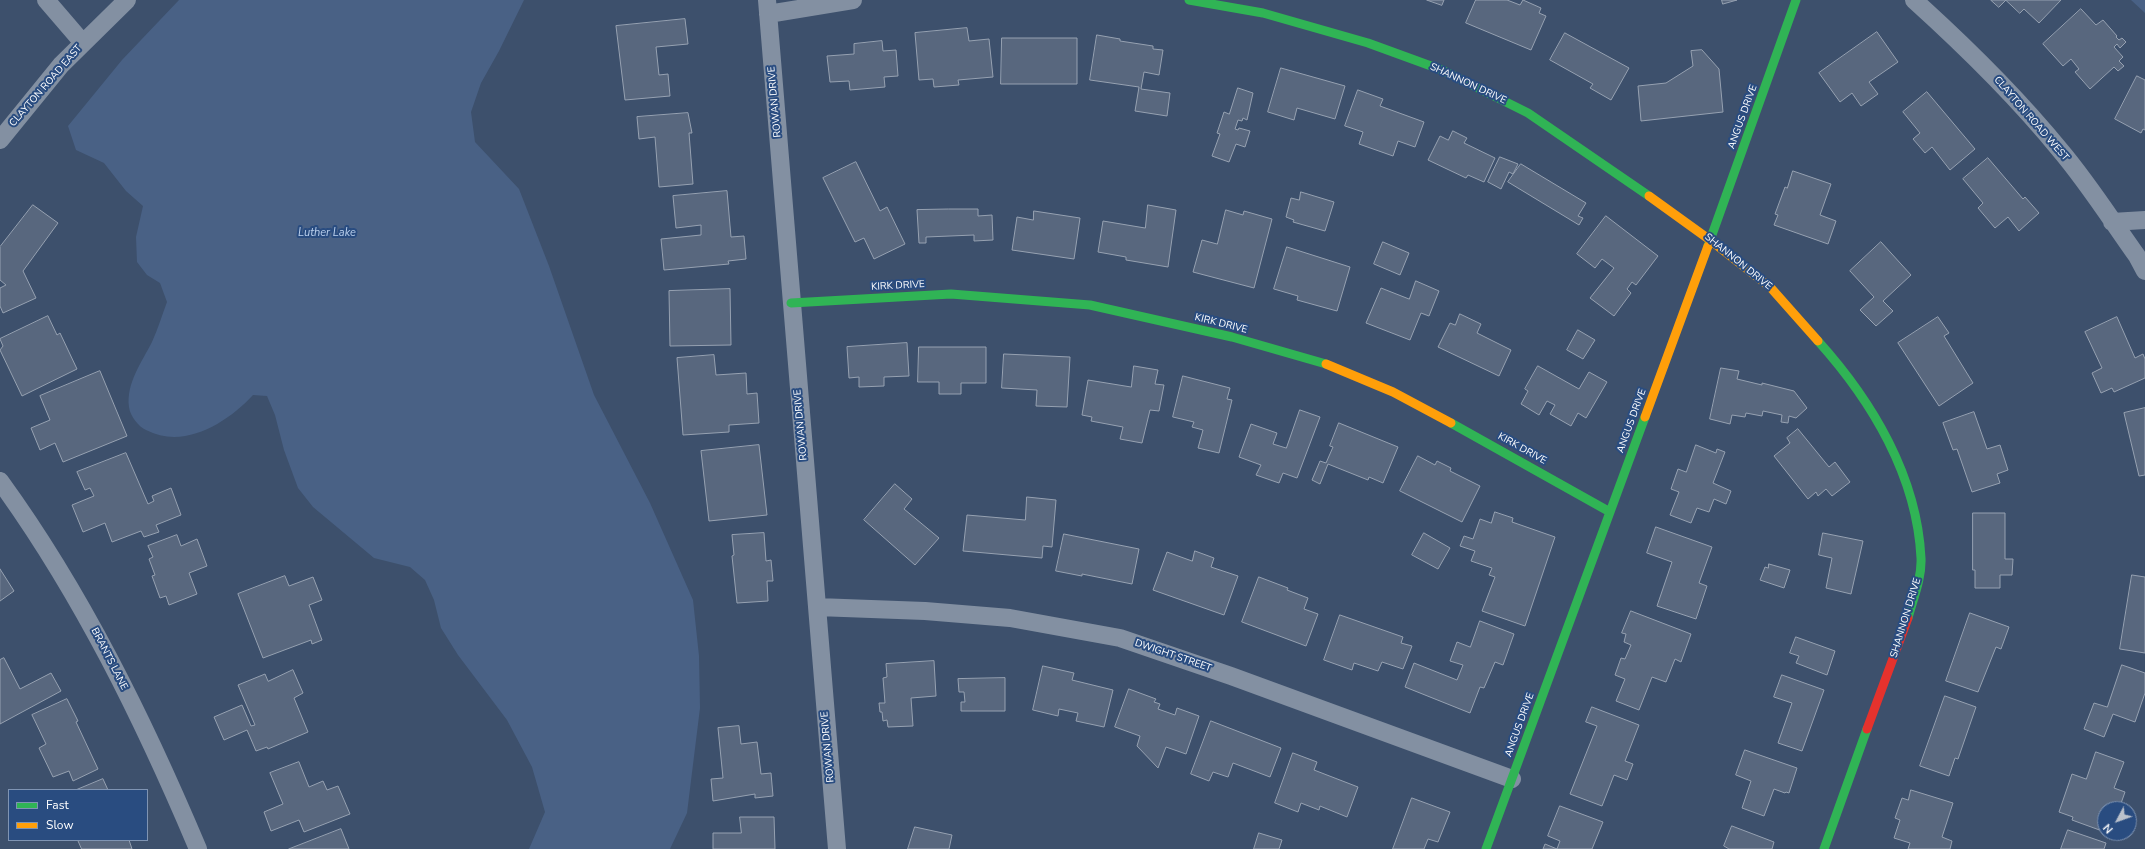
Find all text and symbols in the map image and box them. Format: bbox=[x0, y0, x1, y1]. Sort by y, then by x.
street label: CLAYTON ROAD EAST bbox=[7, 43, 85, 129]
street label: SHANNON DRIVE bbox=[1428, 61, 1508, 107]
street label: ROWAN DRIVE bbox=[766, 66, 784, 138]
street label: CLAYTON ROAD WEST bbox=[1991, 74, 2071, 164]
street label: ANGUS DRIVE bbox=[1726, 83, 1760, 151]
water label: Luther Lake bbox=[298, 226, 356, 240]
street label: SHANNON DRIVE bbox=[1702, 231, 1774, 293]
street label: KIRK DRIVE bbox=[871, 279, 925, 293]
street label: KIRK DRIVE bbox=[1193, 312, 1249, 336]
street label: ANGUS DRIVE bbox=[1615, 387, 1649, 455]
street label: ROWAN DRIVE bbox=[792, 389, 810, 461]
street label: KIRK DRIVE bbox=[1496, 431, 1548, 467]
street label: SHANNON DRIVE bbox=[1888, 577, 1924, 659]
street label: BRANTS LANE bbox=[88, 626, 130, 692]
street label: DWIGHT STREET bbox=[1133, 637, 1213, 675]
street label: ANGUS DRIVE bbox=[1503, 691, 1537, 759]
street label: ROWAN DRIVE bbox=[819, 711, 837, 783]
legend bbox=[8, 789, 148, 841]
text: Fast bbox=[46, 797, 69, 813]
north arrow bbox=[2097, 801, 2137, 841]
text: Slow bbox=[46, 817, 74, 833]
text: N bbox=[2100, 821, 2117, 837]

